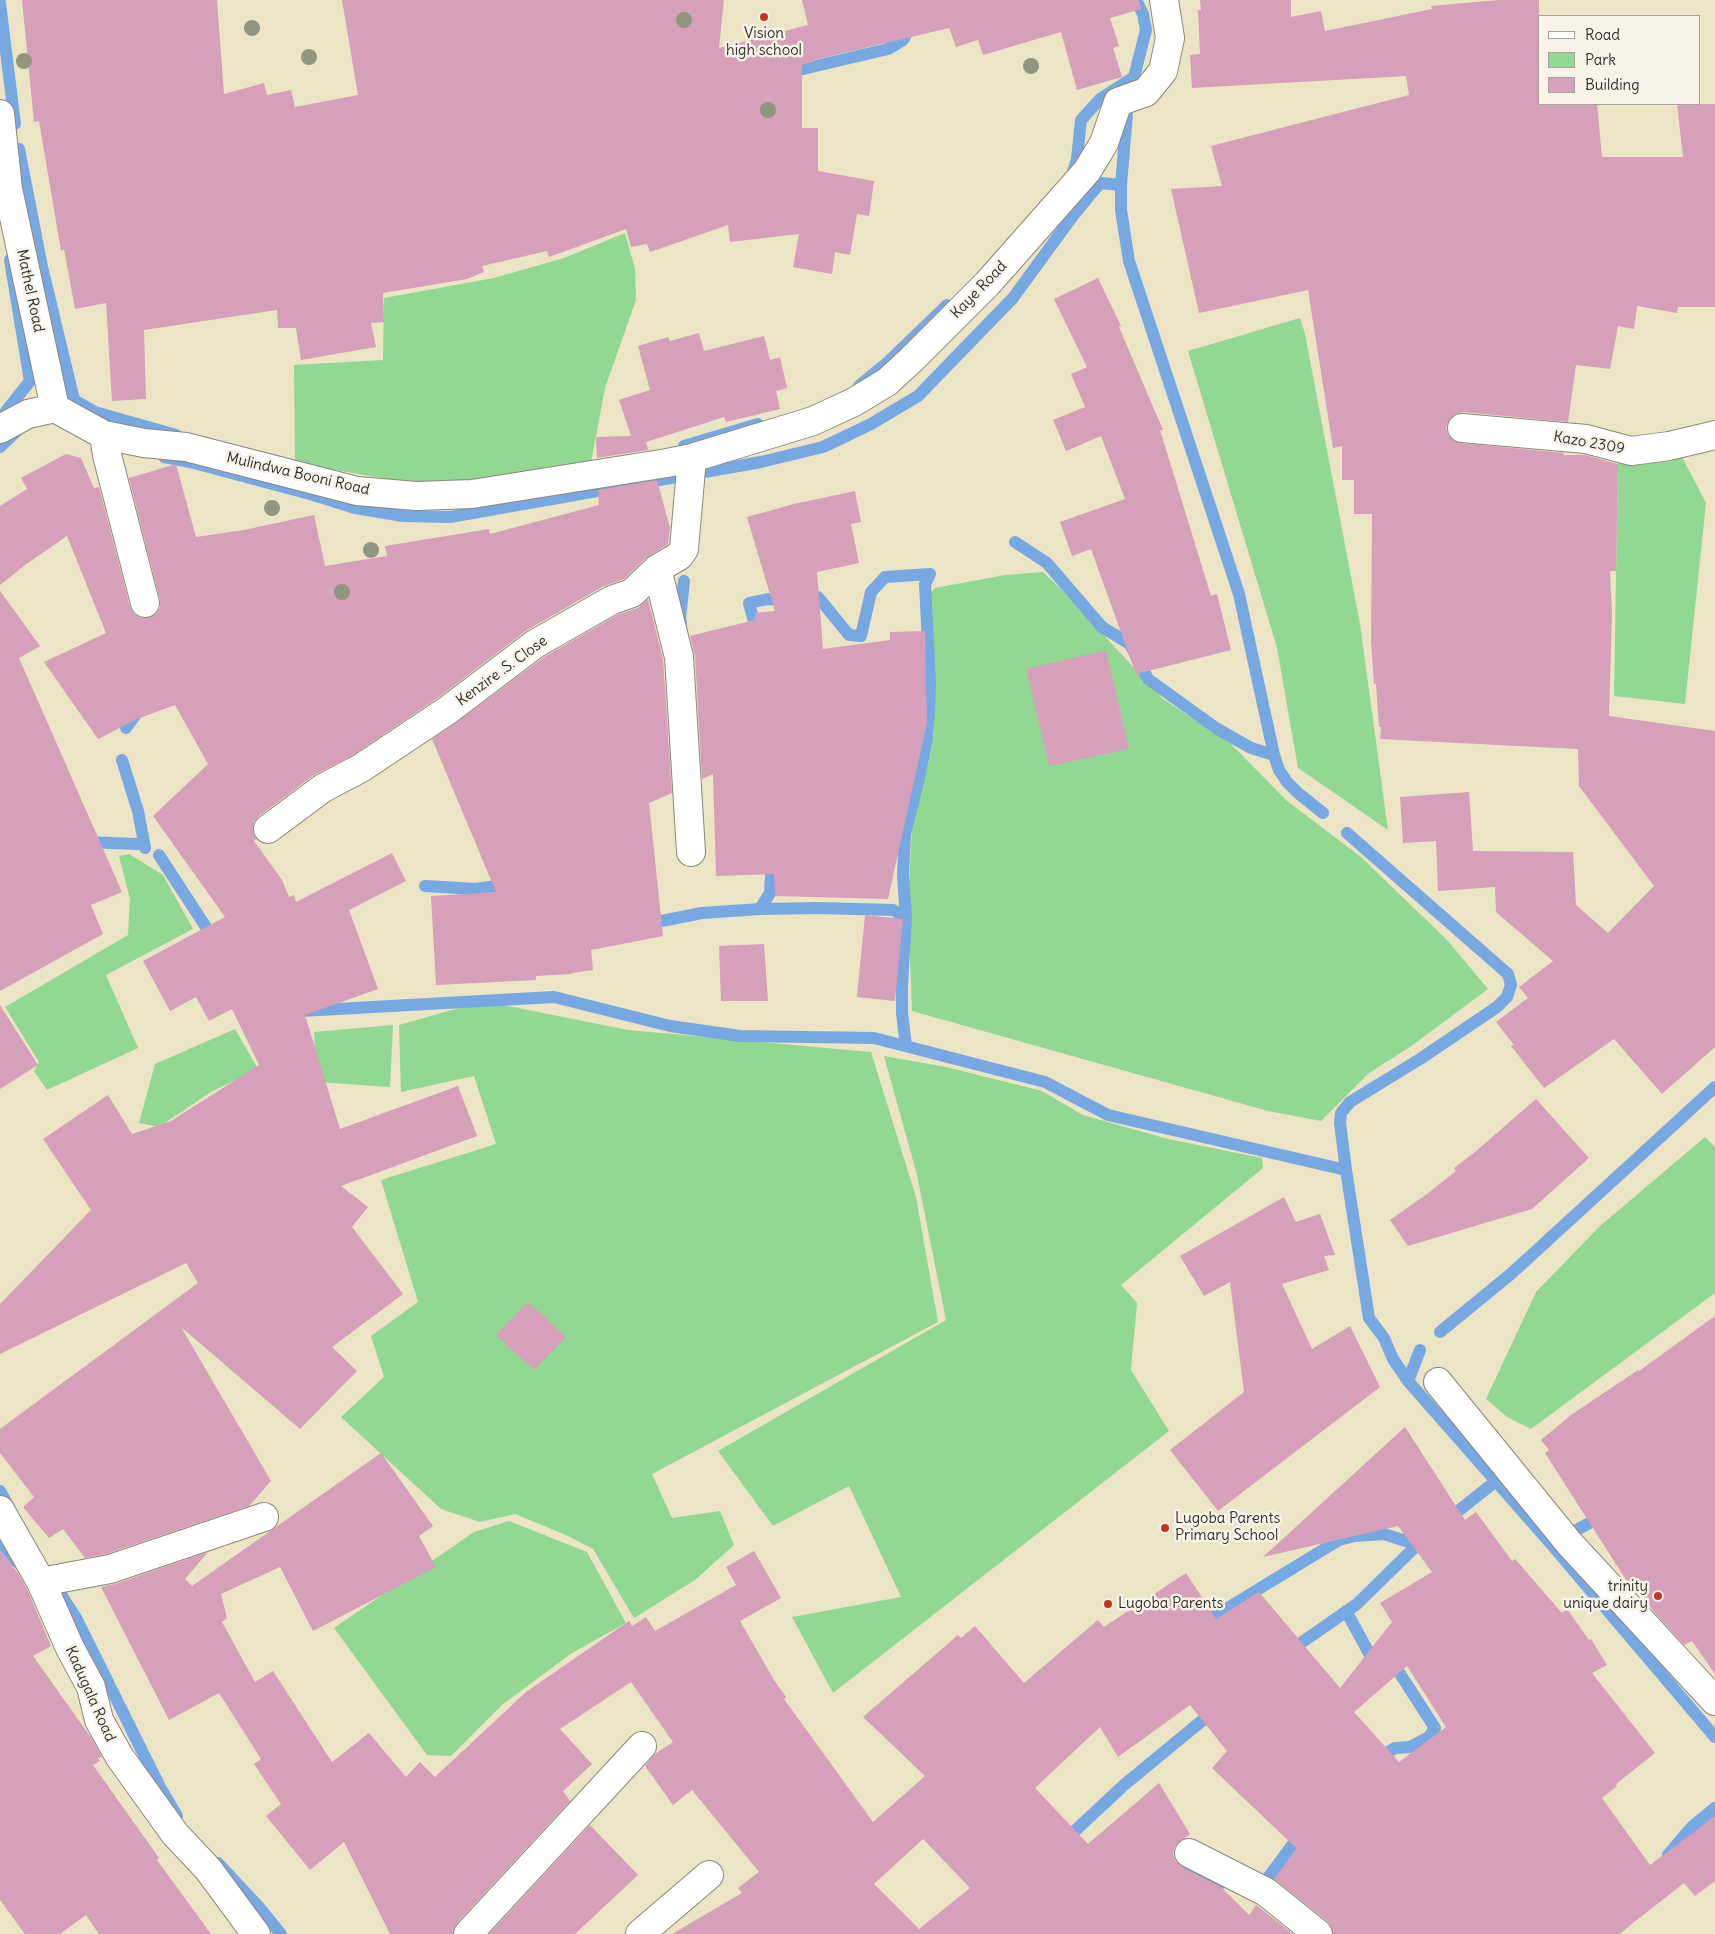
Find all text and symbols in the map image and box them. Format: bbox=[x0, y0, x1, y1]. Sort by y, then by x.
marker: Vision high school bbox=[758, 11, 770, 23]
legend bbox=[1538, 15, 1700, 105]
place label: Vision high school bbox=[726, 25, 802, 60]
text: Road bbox=[1585, 25, 1620, 44]
text: Park bbox=[1585, 50, 1616, 69]
text: Building bbox=[1585, 75, 1640, 94]
street label: Mathel Road bbox=[12, 248, 48, 334]
street label: Kaye Road bbox=[947, 257, 1011, 323]
street label: Kazo 2309 bbox=[1552, 428, 1626, 458]
street label: Mulindwa Booni Road bbox=[225, 449, 371, 499]
street label: Kenzire .S. Close bbox=[453, 632, 551, 710]
place label: Lugoba Parents Primary School bbox=[1175, 1510, 1280, 1545]
marker: Lugoba Parents Primary School bbox=[1159, 1522, 1171, 1534]
place label: trinity unique dairy bbox=[1563, 1578, 1648, 1613]
marker: trinity unique dairy bbox=[1652, 1590, 1664, 1602]
place label: Lugoba Parents bbox=[1118, 1595, 1223, 1613]
marker: Lugoba Parents bbox=[1102, 1598, 1114, 1610]
street label: Kadugala Road bbox=[61, 1643, 119, 1745]

